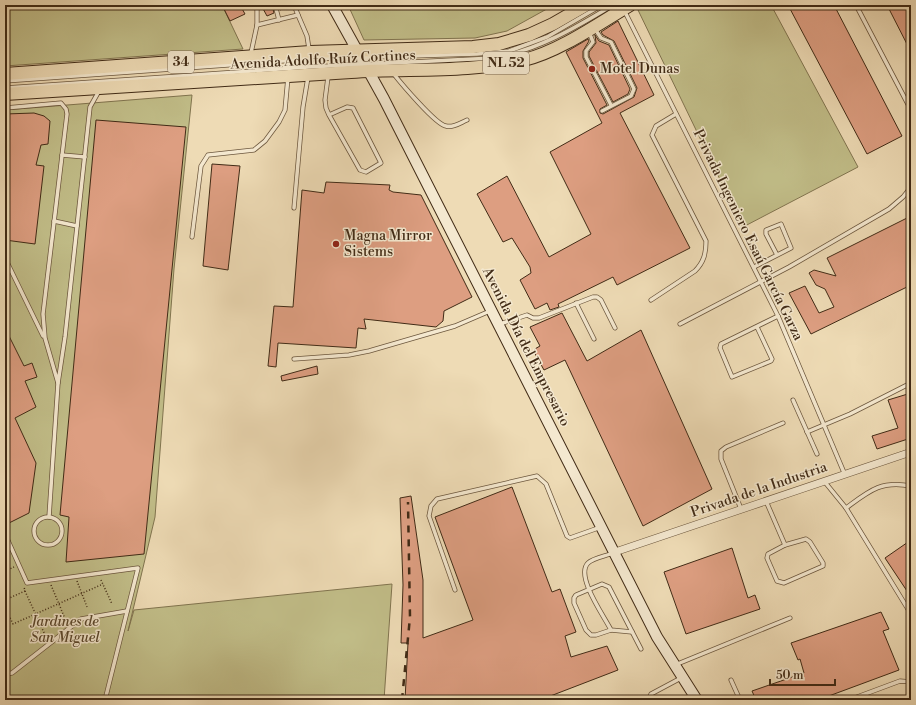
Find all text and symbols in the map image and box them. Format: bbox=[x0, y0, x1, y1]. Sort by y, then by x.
street label: Avenida Adolfo Ruíz Cortines bbox=[229, 46, 416, 74]
road number: 34 bbox=[168, 51, 194, 73]
road number: NL 52 bbox=[483, 52, 529, 74]
place label: Motel Dunas bbox=[600, 60, 680, 78]
marker: Motel Dunas bbox=[587, 64, 597, 74]
street label: Privada Ingeniero Esaú García Garza bbox=[689, 126, 808, 344]
place label: Magna Mirror Sistems bbox=[344, 227, 432, 261]
marker: Magna Mirror Sistems bbox=[331, 239, 341, 249]
street label: Avenida Día del Empresario bbox=[478, 264, 574, 430]
street label: Privada de la Industria bbox=[688, 458, 831, 522]
park label: Jardines de San Miguel bbox=[29, 613, 100, 647]
scale bar bbox=[770, 661, 835, 687]
text: 50 m bbox=[776, 668, 804, 683]

